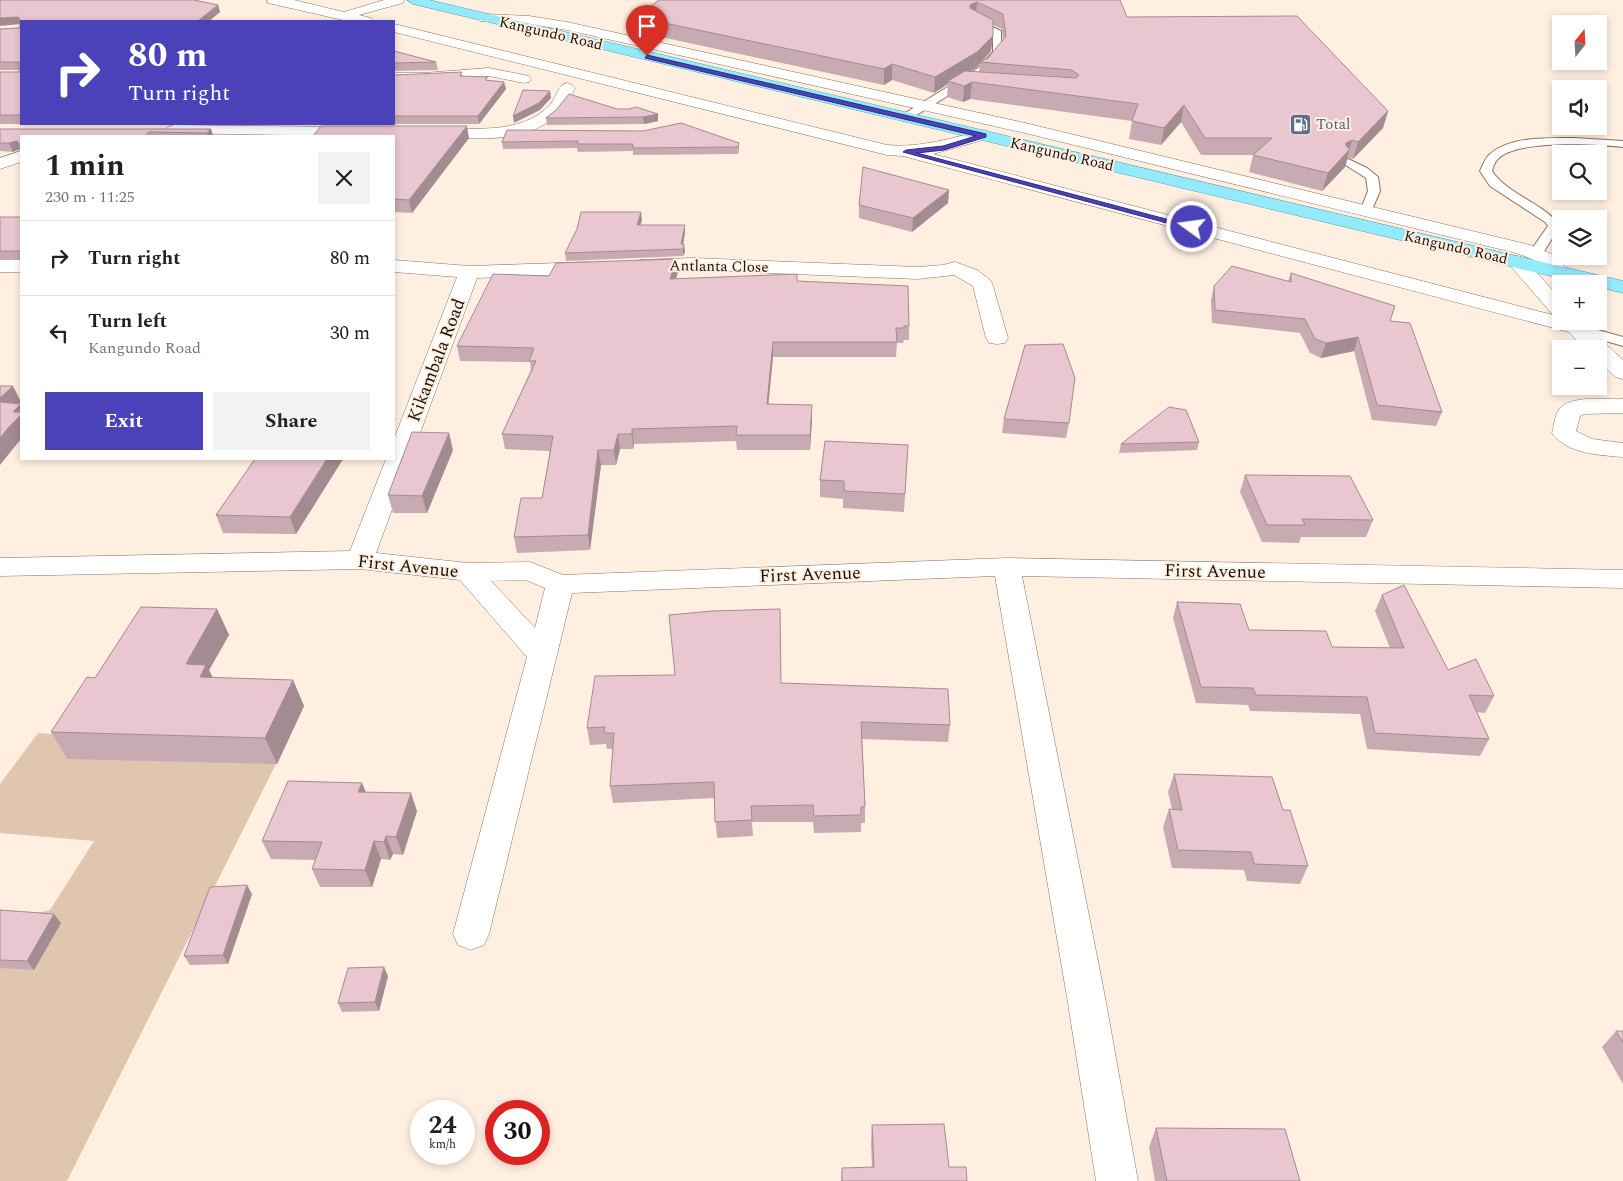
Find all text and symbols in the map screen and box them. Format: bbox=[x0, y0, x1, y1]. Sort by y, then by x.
pin bbox=[626, 5, 668, 56]
street label: Kangundo Road bbox=[497, 10, 605, 57]
icon: arrive bbox=[633, 12, 661, 40]
north arrow bbox=[1552, 15, 1608, 70]
map controls bbox=[1552, 15, 1607, 395]
text: 80 m bbox=[128, 29, 208, 82]
icon: right bbox=[45, 40, 110, 105]
text: Turn right bbox=[128, 77, 230, 110]
button: sound bbox=[1552, 80, 1607, 135]
fuel station icon: Total bbox=[1288, 112, 1312, 136]
place label: Total bbox=[1316, 113, 1350, 136]
street label: Kangundo Road bbox=[1008, 131, 1116, 178]
text: 1 min bbox=[45, 143, 125, 189]
button: search bbox=[1552, 145, 1607, 200]
button: close bbox=[318, 152, 370, 204]
text: 230 m · 11:25 bbox=[45, 185, 135, 209]
position arrow bbox=[1165, 200, 1217, 252]
button: layers bbox=[1552, 210, 1607, 265]
street label: Kangundo Road bbox=[1402, 224, 1510, 271]
icon: right bbox=[45, 244, 73, 272]
text: Turn right bbox=[88, 244, 181, 273]
text: 80 m bbox=[330, 244, 370, 273]
street label: Antlanta Close bbox=[669, 254, 769, 279]
button: + bbox=[1552, 275, 1607, 330]
street label: Kikambala Road bbox=[401, 295, 472, 426]
text: Turn left bbox=[88, 307, 167, 336]
icon: left bbox=[45, 319, 73, 347]
text: 30 m bbox=[330, 319, 370, 348]
text: Kangundo Road bbox=[88, 336, 201, 360]
button: − bbox=[1552, 340, 1607, 395]
button: Exit bbox=[45, 392, 203, 450]
button: Share bbox=[213, 392, 370, 450]
street label: First Avenue bbox=[356, 548, 460, 585]
street label: First Avenue bbox=[1164, 557, 1266, 586]
street label: First Avenue bbox=[759, 559, 861, 590]
speed limit sign: 30 bbox=[485, 1100, 550, 1165]
text: 24 bbox=[428, 1107, 457, 1145]
text: km/h bbox=[429, 1135, 456, 1154]

